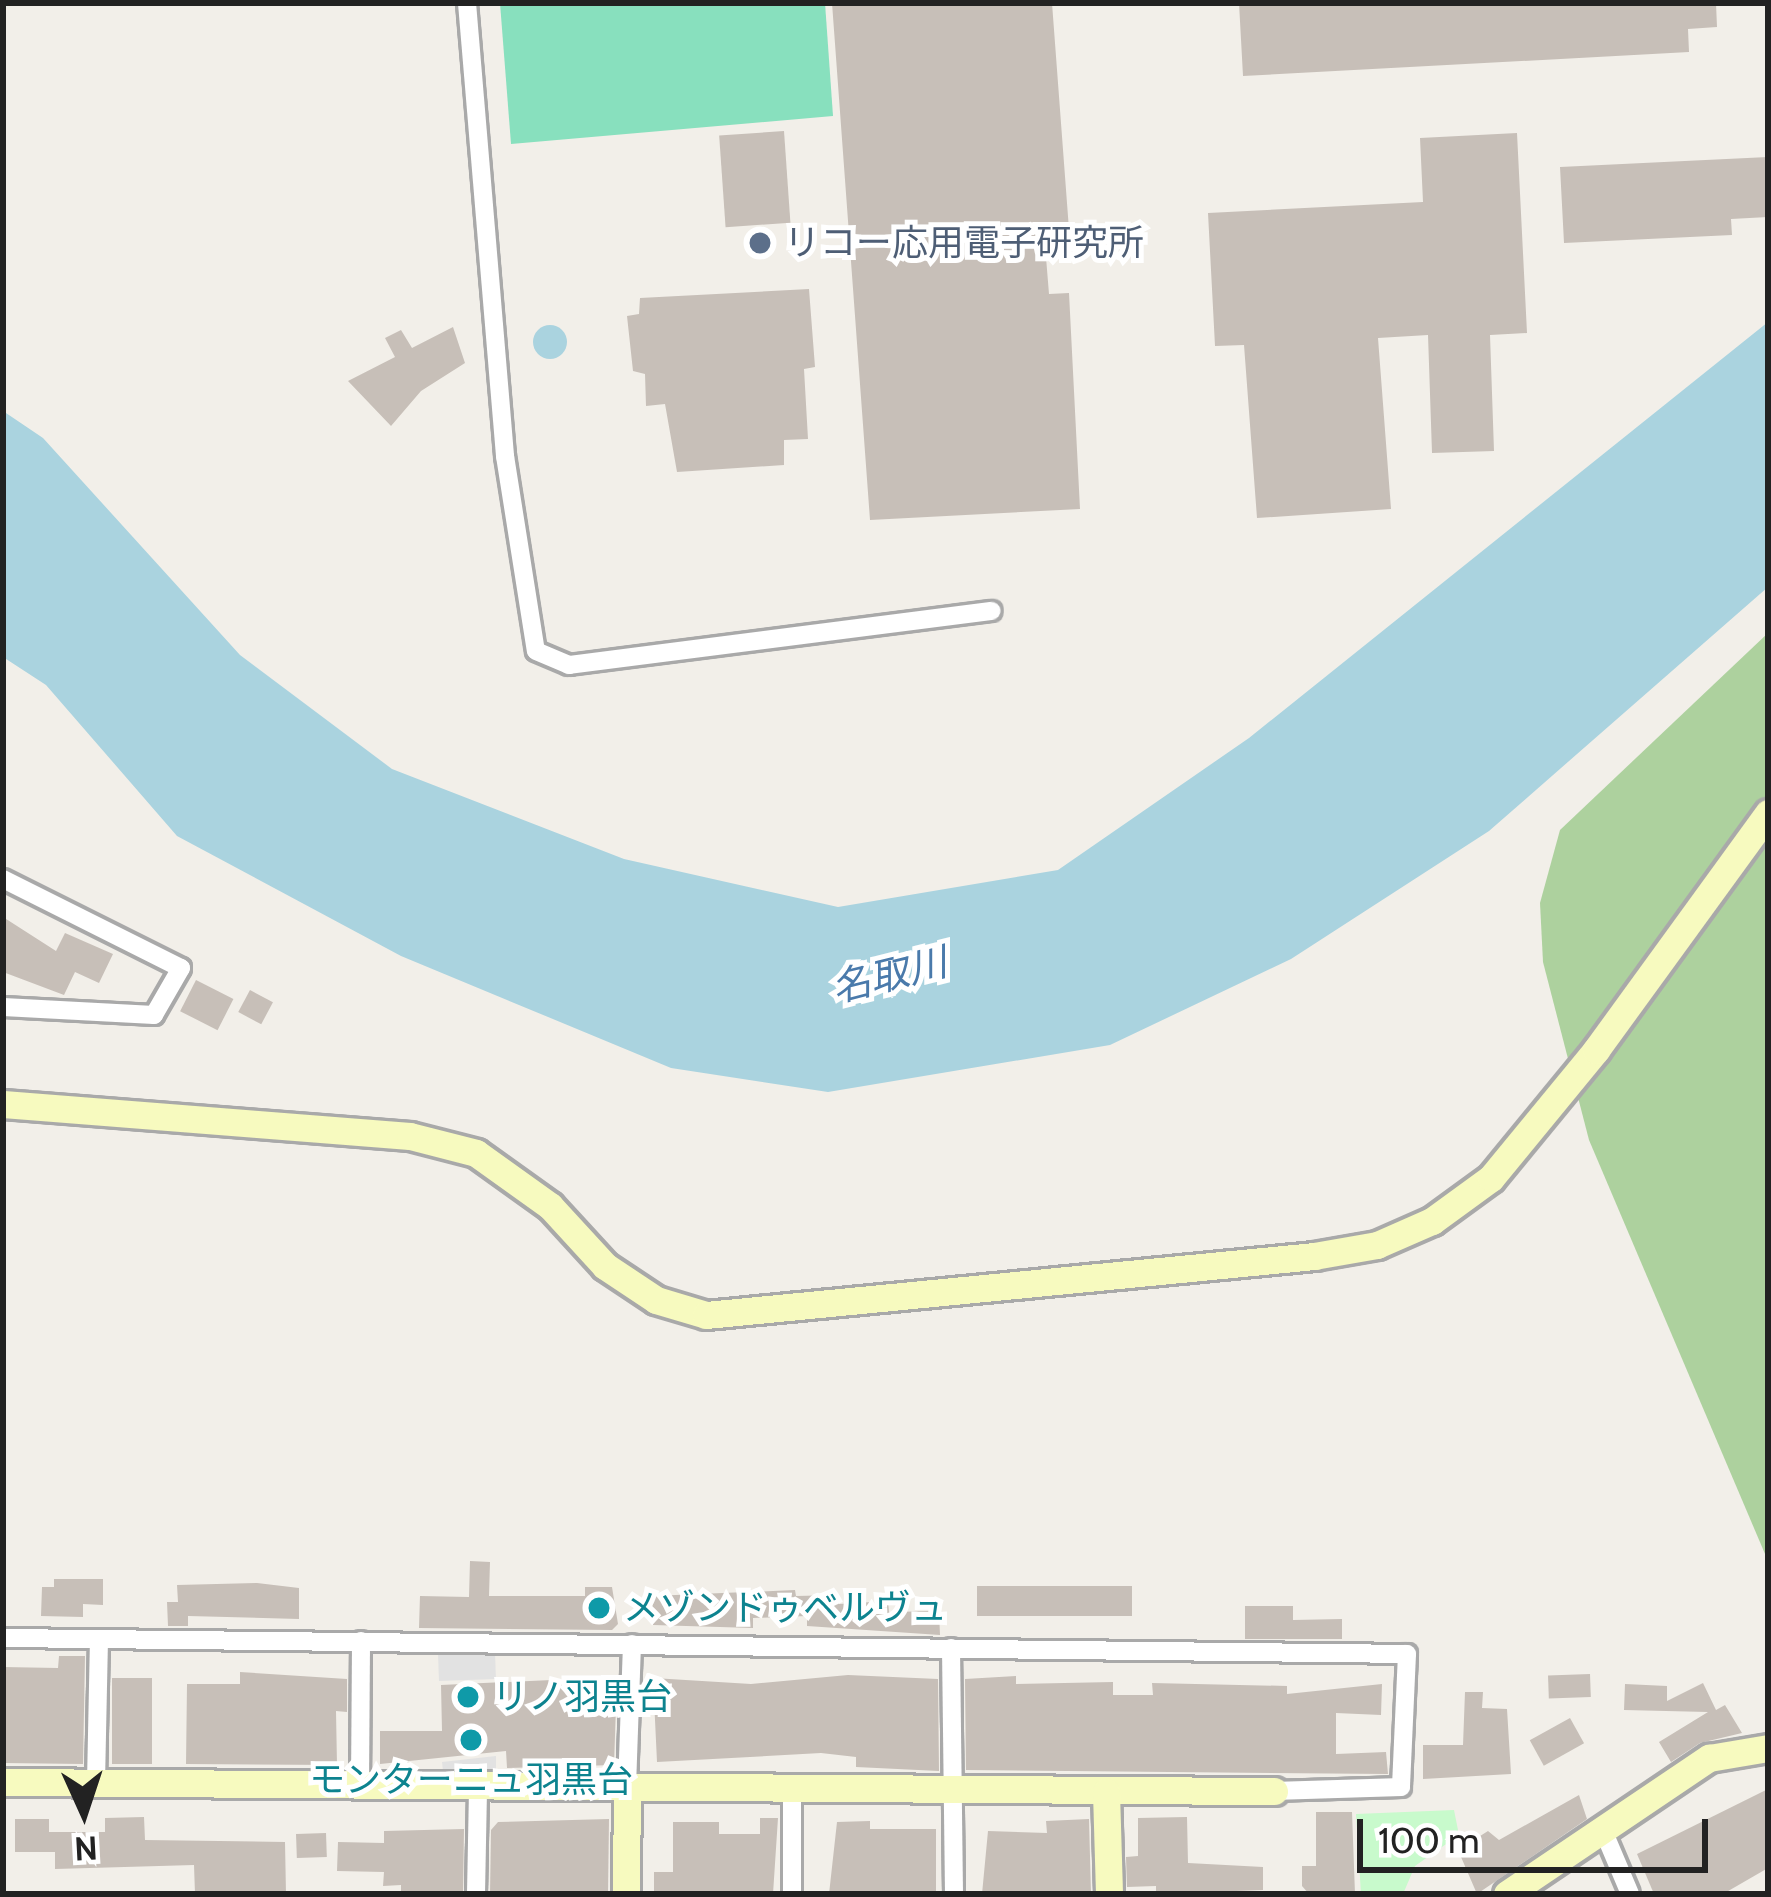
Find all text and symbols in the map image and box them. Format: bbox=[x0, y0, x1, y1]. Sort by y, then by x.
place label: リコー応用電子研究所 bbox=[784, 221, 1144, 265]
marker: リコー応用電子研究所 bbox=[747, 230, 773, 256]
water label: 名取川 bbox=[827, 938, 951, 1012]
place label: メゾンドゥベルヴュ bbox=[623, 1586, 947, 1630]
marker: メゾンドゥベルヴュ bbox=[586, 1595, 612, 1621]
place label: リノ羽黒台 bbox=[492, 1675, 672, 1719]
marker: リノ羽黒台 bbox=[455, 1684, 481, 1710]
marker: モンターニュ羽黒台 bbox=[458, 1727, 484, 1753]
north arrow bbox=[24, 1753, 144, 1873]
place label: モンターニュ羽黒台 bbox=[309, 1758, 633, 1802]
scale bar bbox=[1363, 1795, 1714, 1869]
text: 100 m bbox=[1378, 1818, 1480, 1862]
text: N bbox=[73, 1828, 99, 1870]

